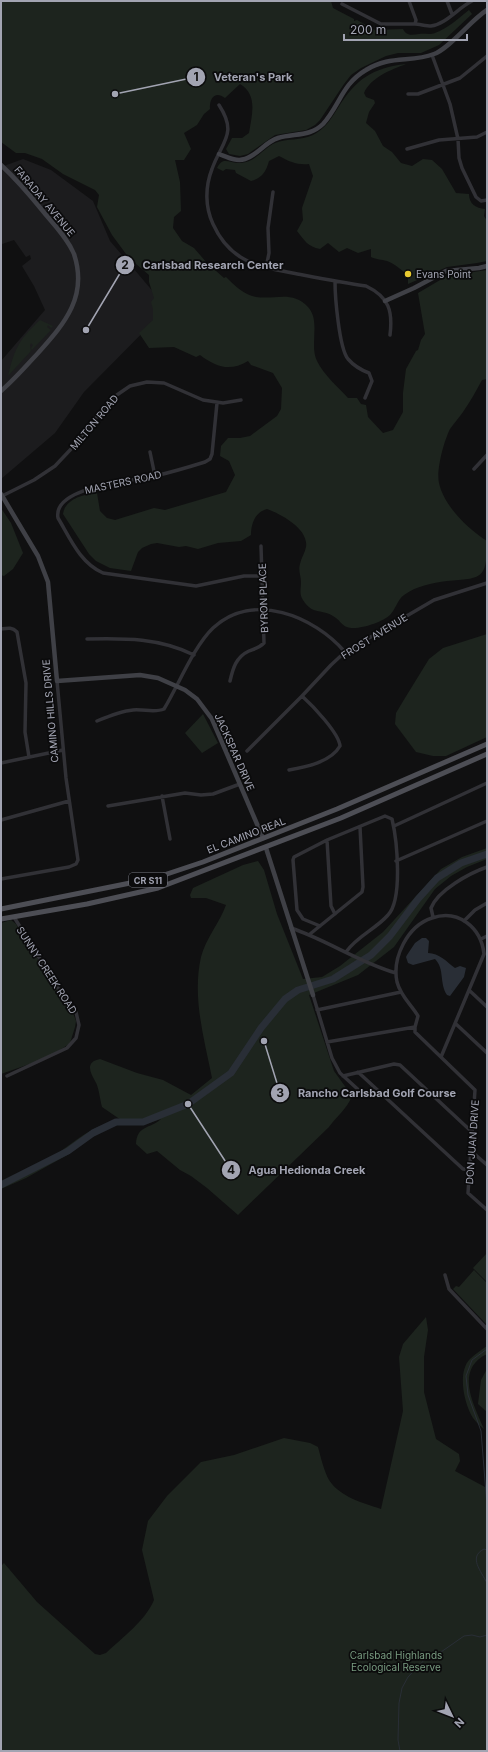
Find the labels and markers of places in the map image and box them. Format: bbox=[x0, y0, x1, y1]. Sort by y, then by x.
callout: Veteran's Park bbox=[186, 66, 300, 89]
callout: Carlsbad Research Center bbox=[115, 253, 292, 276]
place label: Evans Point bbox=[416, 268, 472, 280]
marker: Evans Point bbox=[403, 269, 413, 279]
callout: Rancho Carlsbad Golf Course bbox=[270, 1081, 465, 1104]
callout: Agua Hedionda Creek bbox=[221, 1158, 373, 1181]

